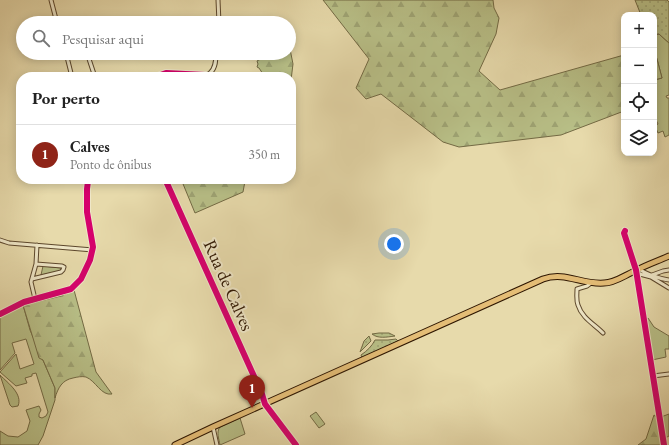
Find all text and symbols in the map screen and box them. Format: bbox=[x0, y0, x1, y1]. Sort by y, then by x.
map controls bbox=[621, 12, 657, 156]
button: + bbox=[621, 12, 657, 48]
search box bbox=[16, 16, 296, 60]
icon: search bbox=[30, 27, 52, 49]
text: Pesquisar aqui bbox=[62, 29, 144, 48]
button: − bbox=[621, 48, 657, 84]
button: locate bbox=[621, 84, 657, 120]
text: Por perto bbox=[32, 87, 100, 109]
button: layers bbox=[621, 120, 657, 156]
text: Calves bbox=[70, 137, 110, 156]
text: 1 bbox=[42, 146, 48, 163]
text: 350 m bbox=[249, 146, 280, 163]
text: Ponto de ônibus bbox=[70, 156, 151, 173]
your location bbox=[384, 234, 404, 254]
street label: Rua de Calves bbox=[199, 236, 259, 334]
pin: 1 bbox=[239, 375, 265, 408]

